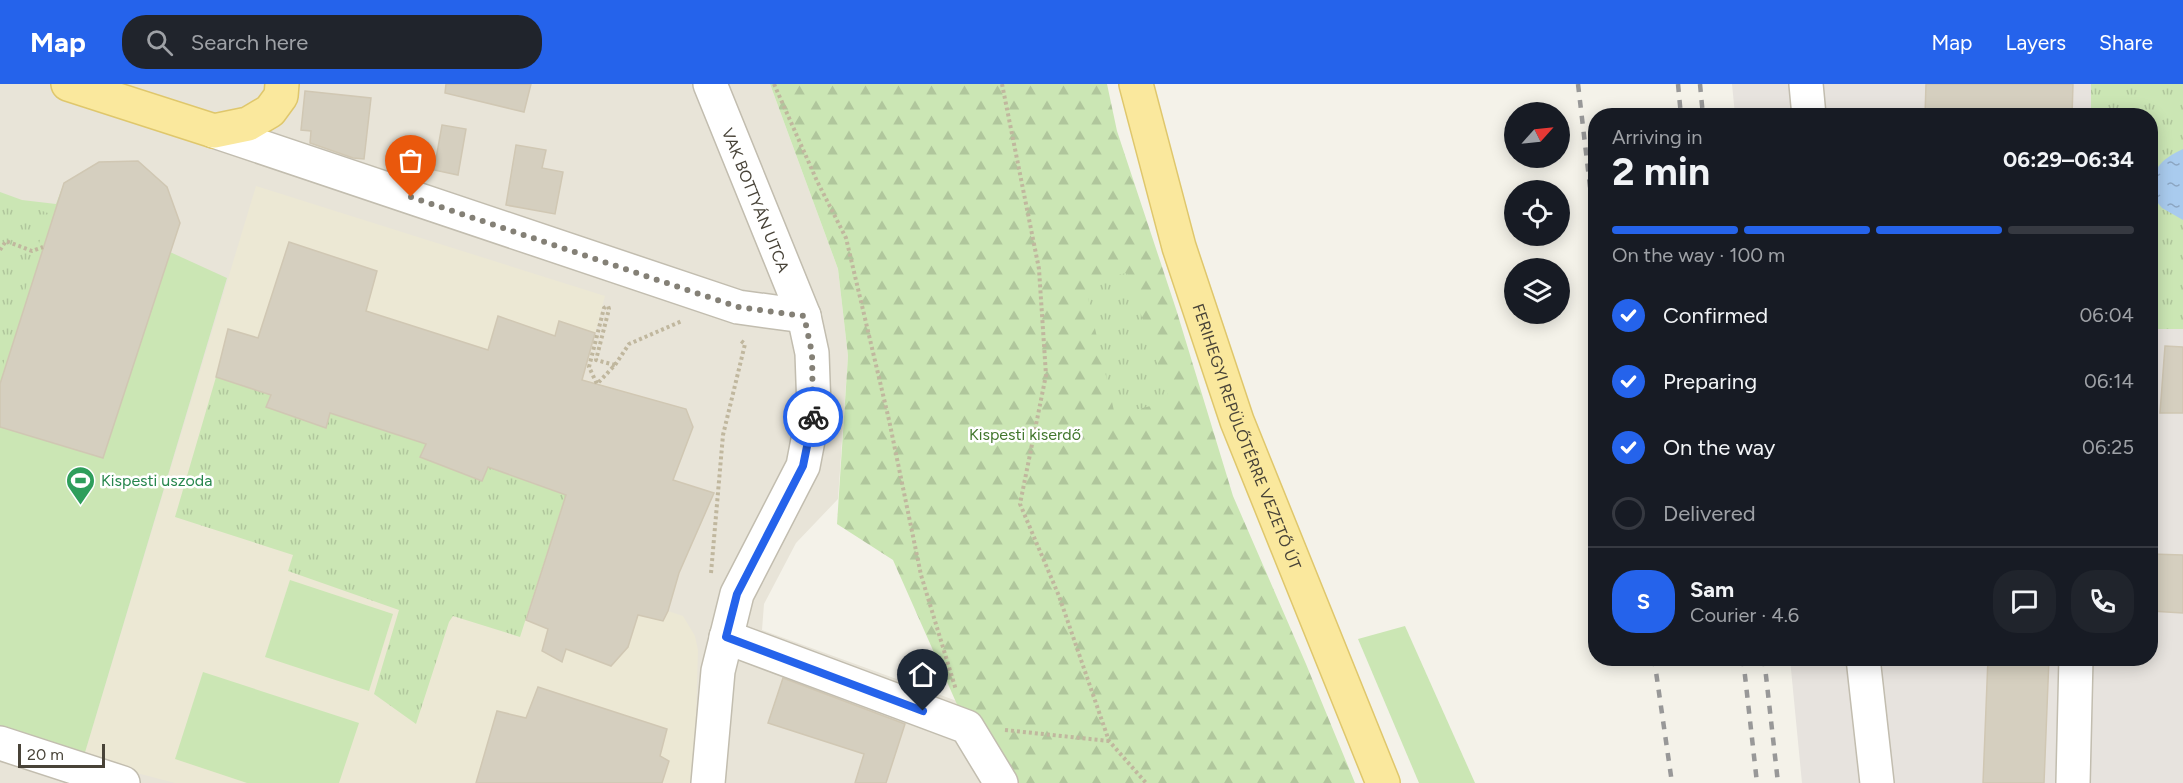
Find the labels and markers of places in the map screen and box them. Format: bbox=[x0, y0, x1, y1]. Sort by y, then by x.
pin bbox=[385, 135, 436, 197]
sports icon: Kispesti uszoda bbox=[64, 464, 96, 506]
place label: Kispesti uszoda bbox=[101, 471, 212, 490]
pin bbox=[897, 649, 948, 711]

